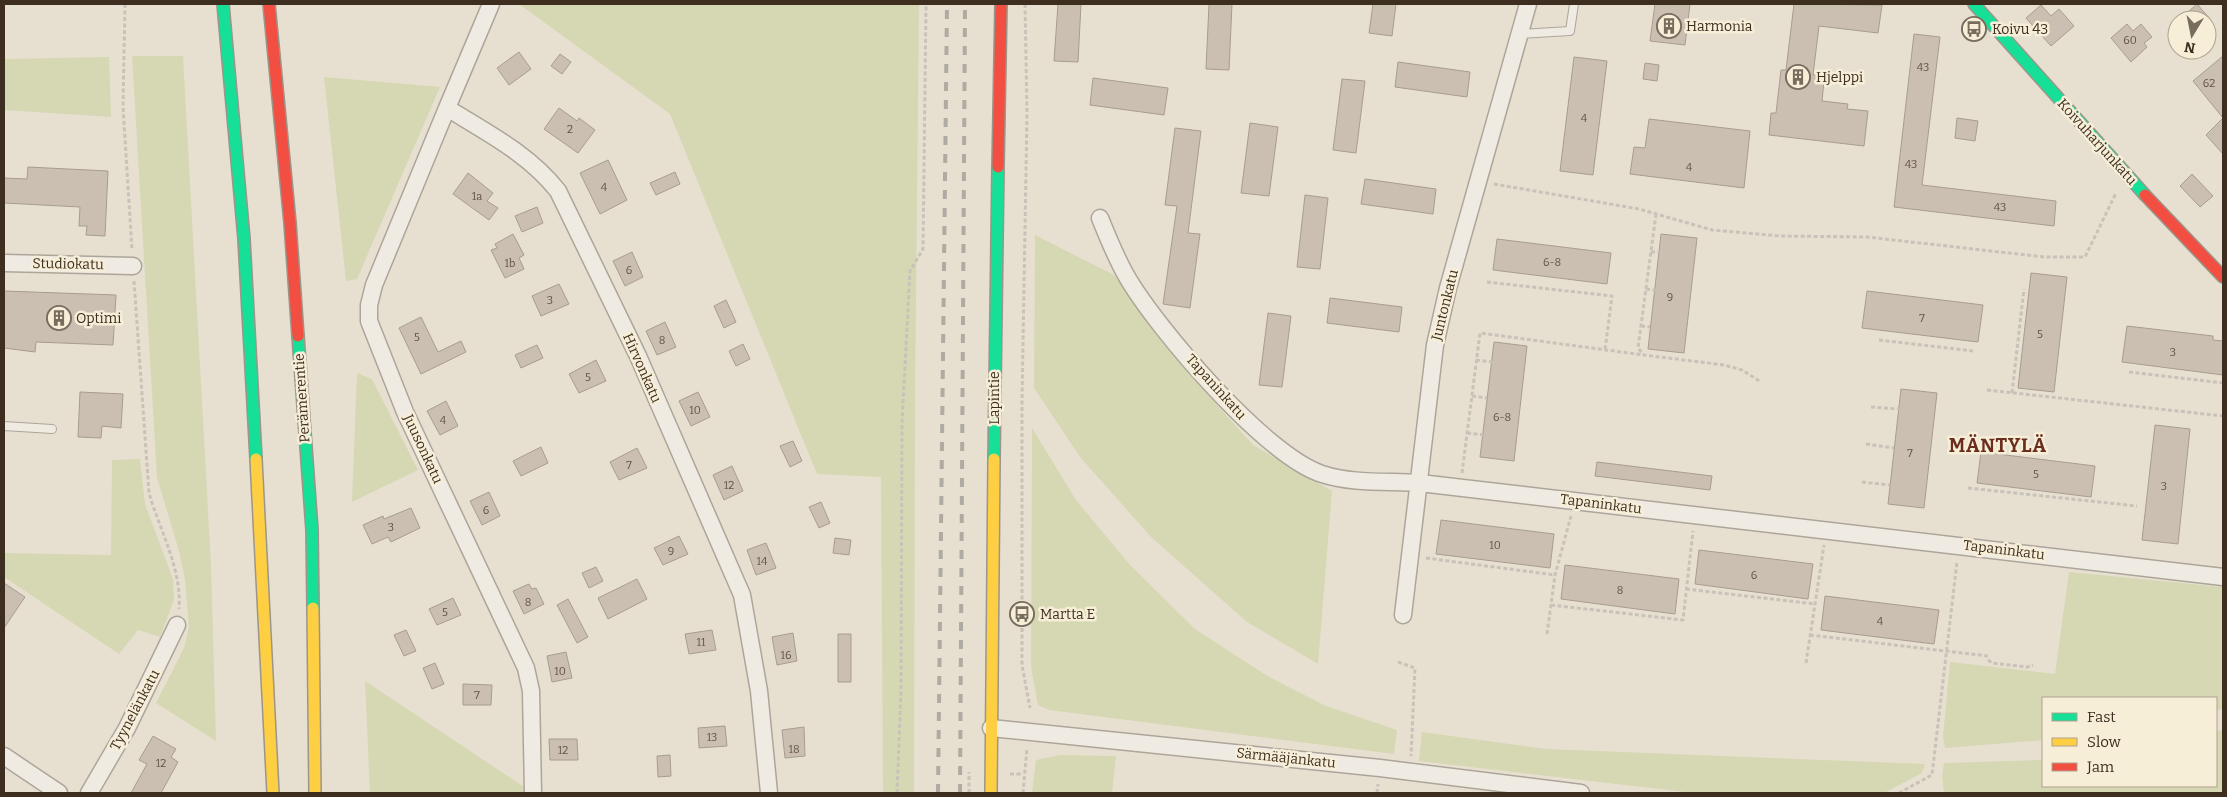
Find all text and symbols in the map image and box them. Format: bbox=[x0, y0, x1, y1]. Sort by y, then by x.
north arrow bbox=[2167, 10, 2217, 60]
building icon: Harmonia bbox=[1656, 13, 1682, 39]
bus stop icon: Koivu 43 bbox=[1961, 16, 1987, 42]
place label: Harmonia bbox=[1686, 18, 1753, 35]
place label: Koivu 43 bbox=[1992, 21, 2048, 38]
house number: 60 bbox=[2123, 34, 2137, 47]
text: N bbox=[2183, 38, 2197, 57]
house number: 43 bbox=[1917, 61, 1929, 74]
building icon: Hjelppi bbox=[1785, 64, 1811, 90]
place label: Hjelppi bbox=[1816, 69, 1863, 86]
house number: 62 bbox=[2203, 77, 2215, 90]
street label: Koivuharjunkatu bbox=[2054, 95, 2140, 189]
house number: 4 bbox=[1581, 112, 1588, 125]
house number: 2 bbox=[567, 123, 573, 136]
house number: 43 bbox=[1905, 158, 1917, 171]
house number: 4 bbox=[1686, 161, 1693, 174]
house number: 4 bbox=[601, 181, 608, 194]
house number: 1a bbox=[472, 190, 482, 203]
house number: 43 bbox=[1994, 201, 2006, 214]
street label: Studiokatu bbox=[32, 255, 104, 273]
house number: 6-8 bbox=[1543, 256, 1561, 269]
house number: 1b bbox=[505, 257, 515, 270]
house number: 6 bbox=[626, 264, 632, 277]
street label: Juntonkatu bbox=[1428, 267, 1462, 343]
house number: 9 bbox=[1667, 291, 1673, 304]
house number: 3 bbox=[547, 294, 553, 307]
building icon: Optimi bbox=[46, 305, 72, 331]
place label: Optimi bbox=[76, 310, 121, 327]
house number: 7 bbox=[1919, 312, 1925, 325]
house number: 5 bbox=[2037, 328, 2043, 341]
street label: Hirvonkatu bbox=[619, 330, 665, 406]
house number: 5 bbox=[414, 331, 420, 344]
house number: 8 bbox=[659, 334, 665, 347]
house number: 3 bbox=[2170, 346, 2176, 359]
street label: Tapaninkatu bbox=[1182, 351, 1250, 423]
street label: Perämerentie bbox=[290, 353, 314, 443]
house number: 5 bbox=[585, 371, 591, 384]
street label: Lapintie bbox=[986, 371, 1003, 425]
house number: 10 bbox=[689, 404, 701, 417]
street label: Juusonkatu bbox=[399, 411, 447, 487]
house number: 6-8 bbox=[1493, 411, 1511, 424]
house number: 4 bbox=[440, 414, 447, 427]
district label: MÄNTYLÄ bbox=[1949, 433, 2047, 457]
house number: 7 bbox=[1907, 447, 1913, 460]
house number: 7 bbox=[626, 459, 632, 472]
house number: 5 bbox=[2033, 468, 2039, 481]
house number: 12 bbox=[724, 479, 734, 492]
house number: 3 bbox=[2161, 480, 2167, 493]
street label: Tapaninkatu bbox=[1559, 491, 1643, 517]
house number: 6 bbox=[483, 504, 489, 517]
house number: 3 bbox=[388, 521, 394, 534]
street label: Tapaninkatu bbox=[1962, 537, 2046, 563]
house number: 10 bbox=[1489, 539, 1501, 552]
house number: 9 bbox=[668, 545, 674, 558]
house number: 14 bbox=[757, 555, 768, 568]
house number: 6 bbox=[1751, 569, 1757, 582]
house number: 8 bbox=[1617, 584, 1623, 597]
house number: 8 bbox=[525, 596, 531, 609]
bus stop icon: Martta E bbox=[1009, 601, 1035, 627]
house number: 5 bbox=[442, 606, 448, 619]
place label: Martta E bbox=[1040, 606, 1095, 623]
house number: 4 bbox=[1877, 615, 1884, 628]
house number: 11 bbox=[697, 636, 706, 649]
house number: 16 bbox=[781, 649, 791, 662]
house number: 10 bbox=[554, 665, 566, 678]
street label: Tyynelänkatu bbox=[107, 666, 164, 753]
house number: 7 bbox=[474, 689, 480, 702]
legend bbox=[2042, 697, 2217, 787]
text: Fast bbox=[2087, 708, 2116, 726]
house number: 13 bbox=[707, 731, 717, 744]
text: Slow bbox=[2087, 733, 2122, 751]
house number: 18 bbox=[788, 743, 800, 756]
house number: 12 bbox=[558, 744, 568, 757]
street label: Särmääjänkatu bbox=[1236, 744, 1337, 772]
house number: 12 bbox=[156, 757, 166, 770]
text: Jam bbox=[2086, 758, 2115, 776]

